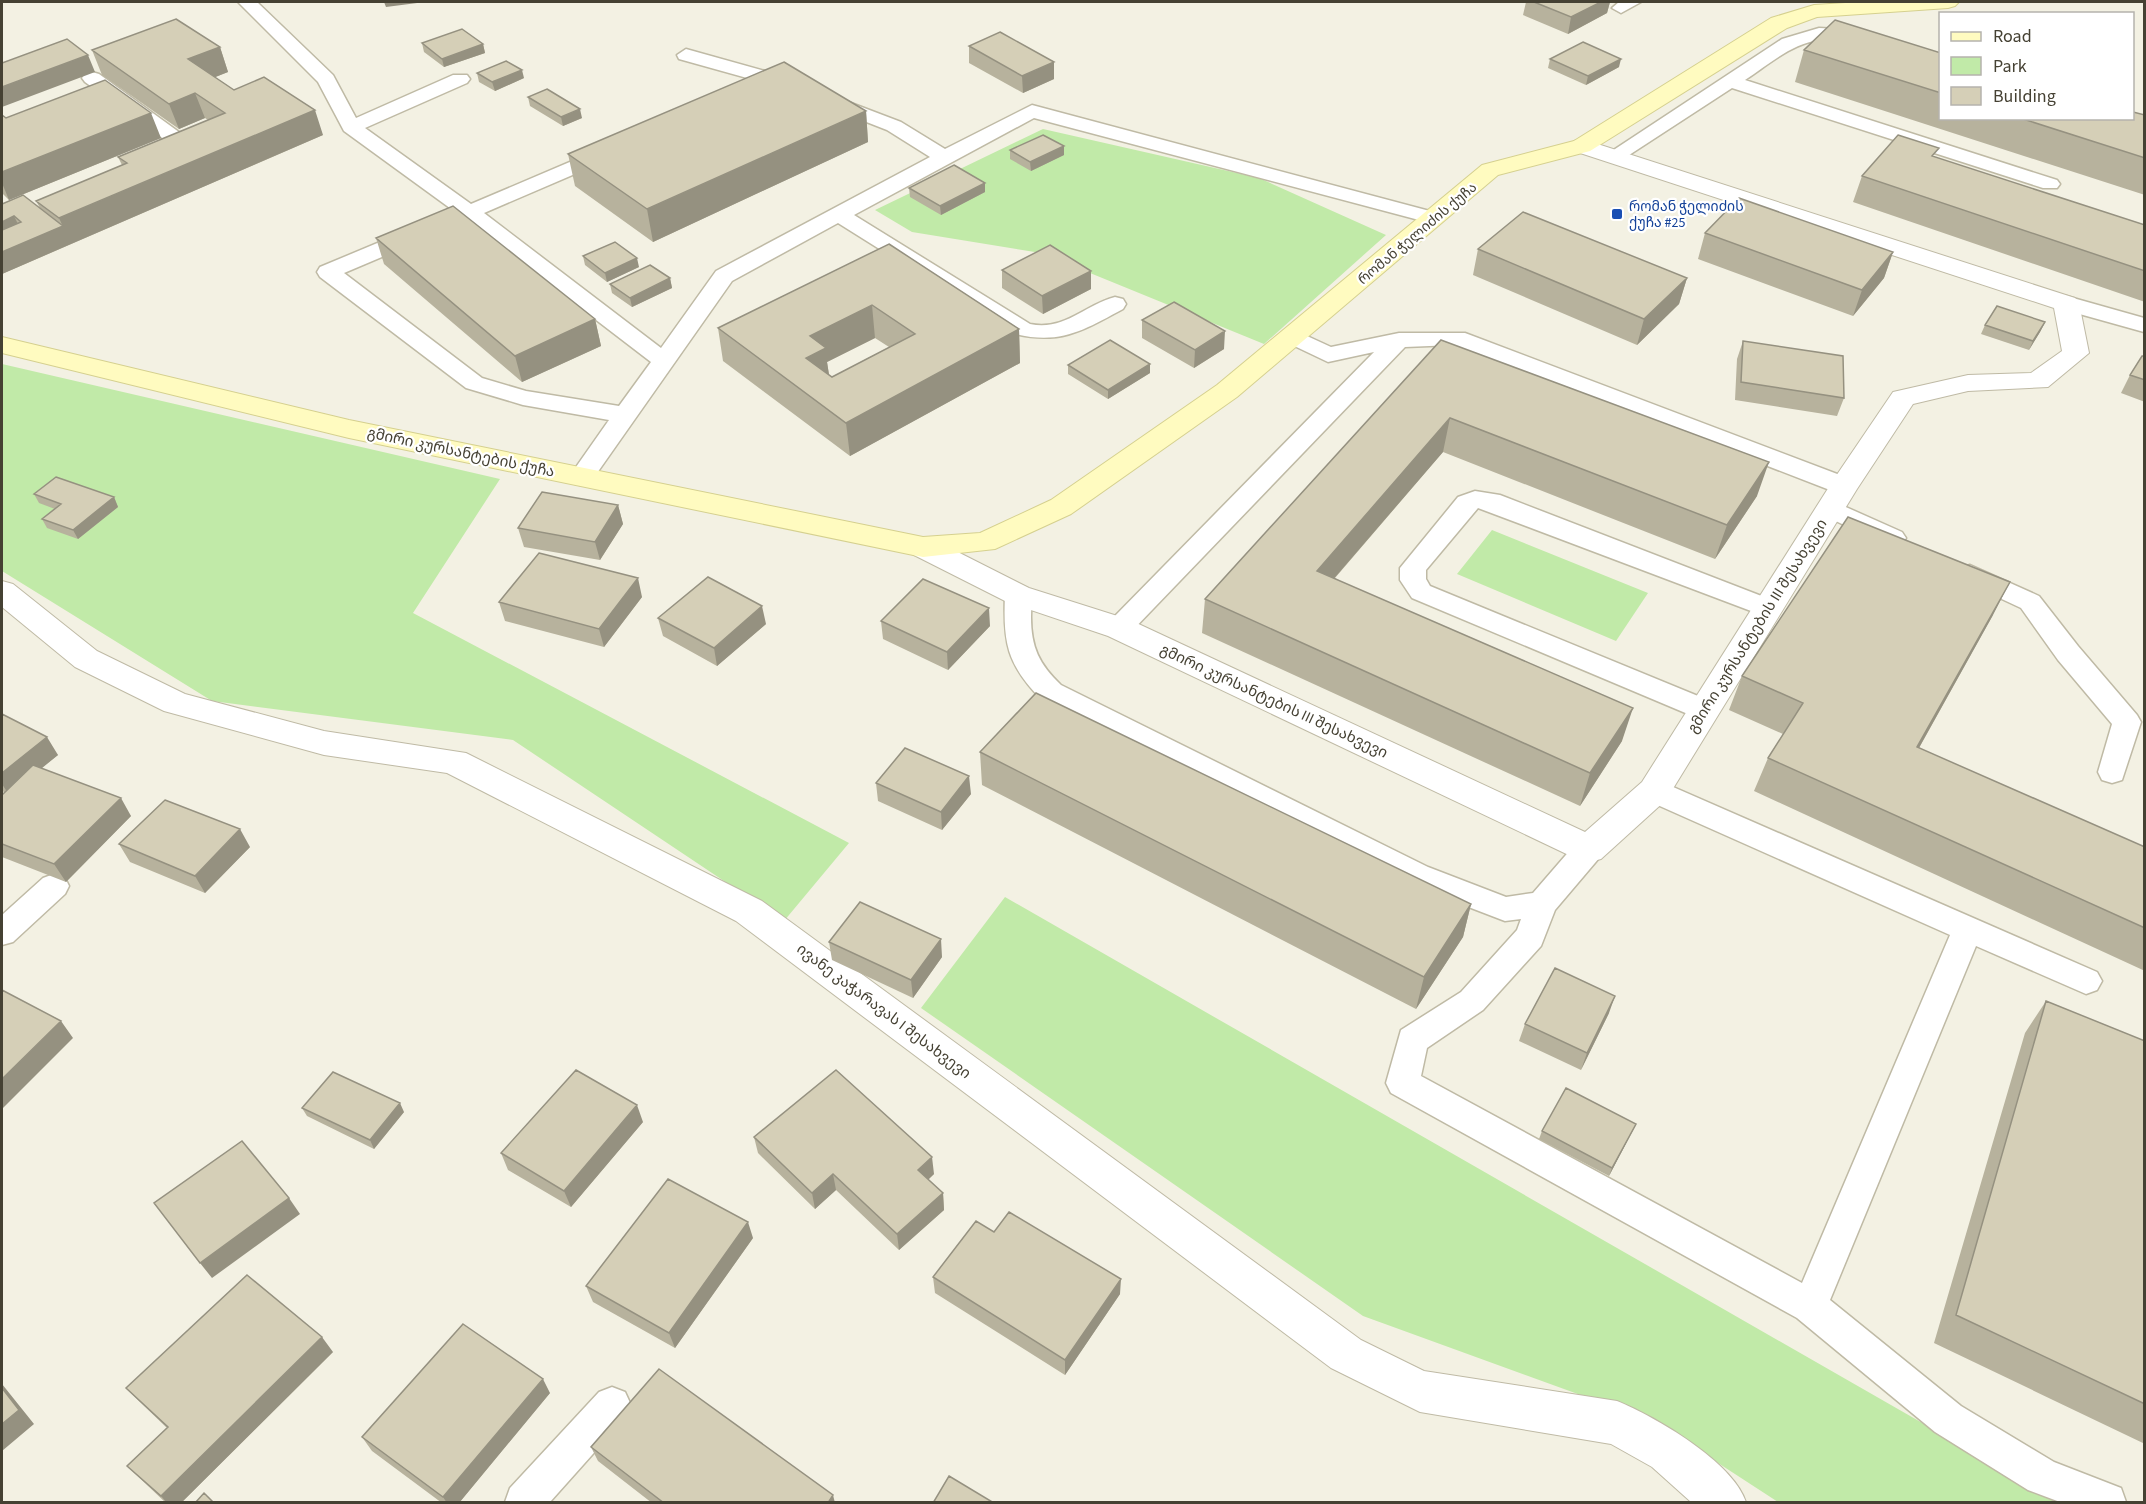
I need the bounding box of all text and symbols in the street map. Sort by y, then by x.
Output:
legend [1939,12,2134,120]
text: Road [1993,24,2032,49]
text: Park [1993,54,2027,79]
text: Building [1993,84,2056,109]
street label: რომან ჭელიძის ქუჩა [1354,178,1482,290]
place label: რომან ჭელიძის ქუჩა #25 [1629,197,1744,233]
marker: რომან ჭელიძის ქუჩა #25 [1610,207,1624,221]
street label: გმირი კურსანტების ქუჩა [365,422,557,483]
street label: გმირი კურსანტების III შესახვევი [1682,515,1832,738]
street label: გმირი კურსანტების III შესახვევი [1156,639,1391,764]
street label: ივანე კაჭარავას I შესახვევი [792,939,975,1084]

